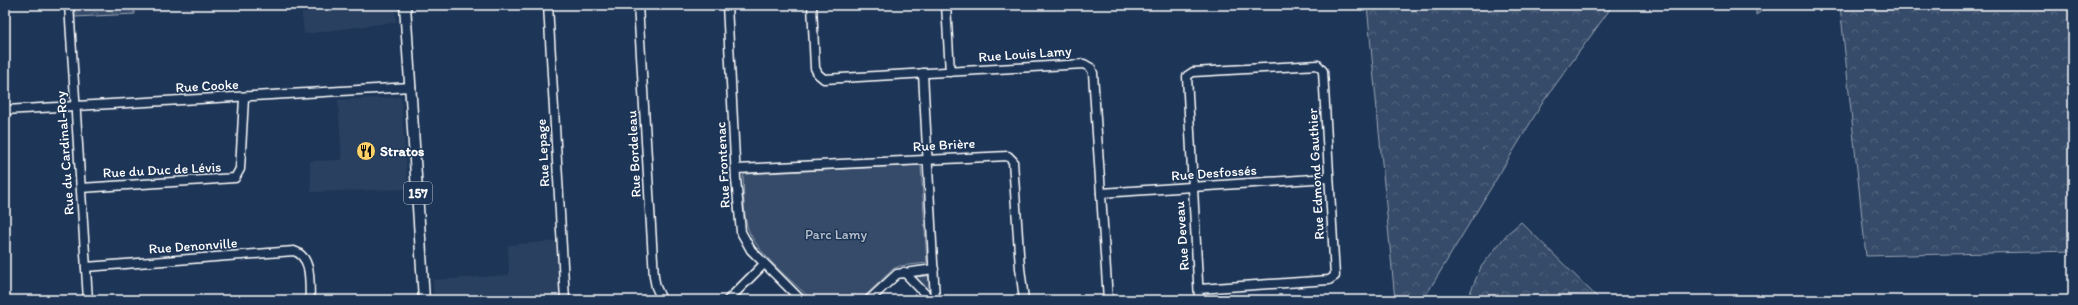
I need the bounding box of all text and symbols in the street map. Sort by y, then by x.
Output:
street label: Rue Louis Lamy [978,42,1072,66]
street label: Rue Cooke [175,76,239,96]
street label: Rue du Cardinal-Roy [52,90,78,216]
street label: Rue Edmond Gauthier [1304,107,1328,240]
street label: Rue Bordeleau [623,110,645,198]
street label: Rue Lepage [533,118,553,188]
street label: Rue Frontenac [712,121,734,209]
street label: Rue Brière [912,135,976,155]
restaurant icon: Stratos [355,140,377,162]
place label: Stratos [380,143,424,160]
street label: Rue du Duc de Lévis [102,158,222,182]
street label: Rue Desfossés [1171,162,1257,184]
road number: 157 [404,182,432,204]
street label: Rue Deveau [1171,201,1193,271]
park label: Parc Lamy [805,226,868,243]
street label: Rue Denonville [148,234,238,258]

